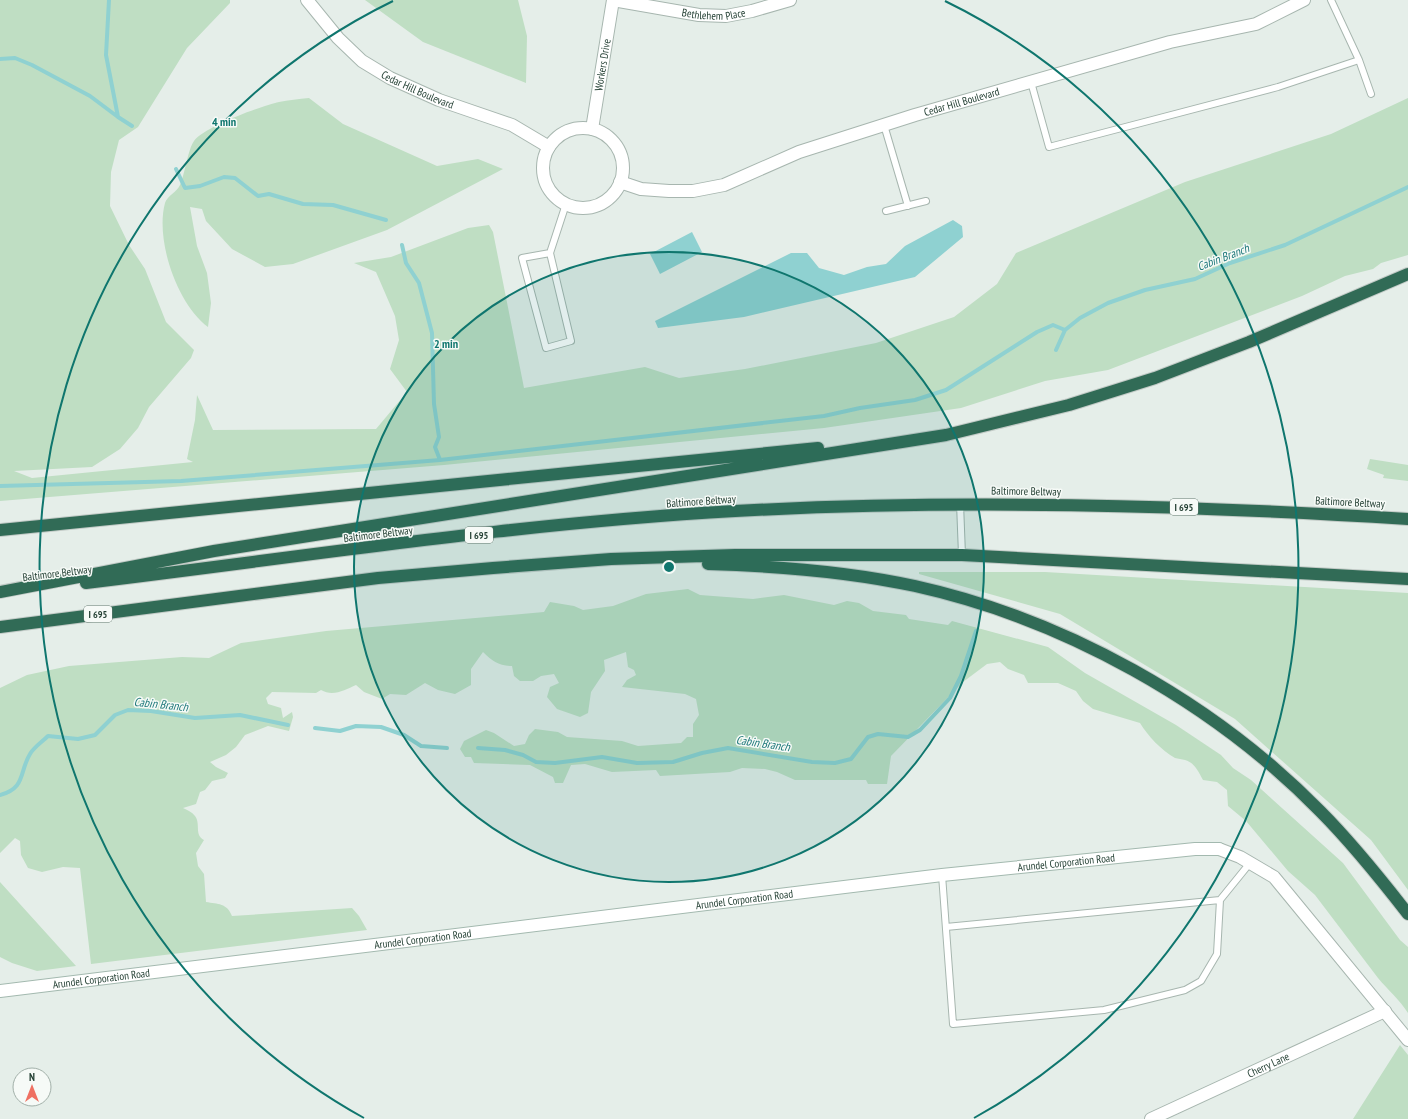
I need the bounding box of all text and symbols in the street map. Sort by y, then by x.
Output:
street label: Bethlehem Place [681,5,747,23]
street label: Workers Drive [591,37,614,92]
street label: Cedar Hill Boulevard [379,67,456,112]
street label: Cedar Hill Boulevard [922,84,1001,119]
text: 4 min [212,114,236,129]
water label: Cabin Branch [1195,240,1252,274]
text: 2 min [434,336,458,351]
street label: Baltimore Beltway [991,483,1062,499]
street label: Baltimore Beltway [666,492,737,510]
street label: Baltimore Beltway [1315,493,1386,511]
road number: I 695 [1170,499,1198,515]
street label: Baltimore Beltway [343,523,414,545]
road number: I 695 [465,527,493,543]
centre of rings [662,560,676,574]
street label: Baltimore Beltway [22,562,93,584]
road number: I 695 [84,606,112,622]
water label: Cabin Branch [133,694,190,714]
water label: Cabin Branch [735,732,792,754]
street label: Arundel Corporation Road [1017,850,1116,874]
street label: Arundel Corporation Road [695,886,794,912]
street label: Arundel Corporation Road [373,926,472,952]
street label: Arundel Corporation Road [52,966,151,991]
street label: Cherry Lane [1245,1049,1292,1081]
north arrow [12,1067,52,1107]
text: N [29,1070,35,1084]

